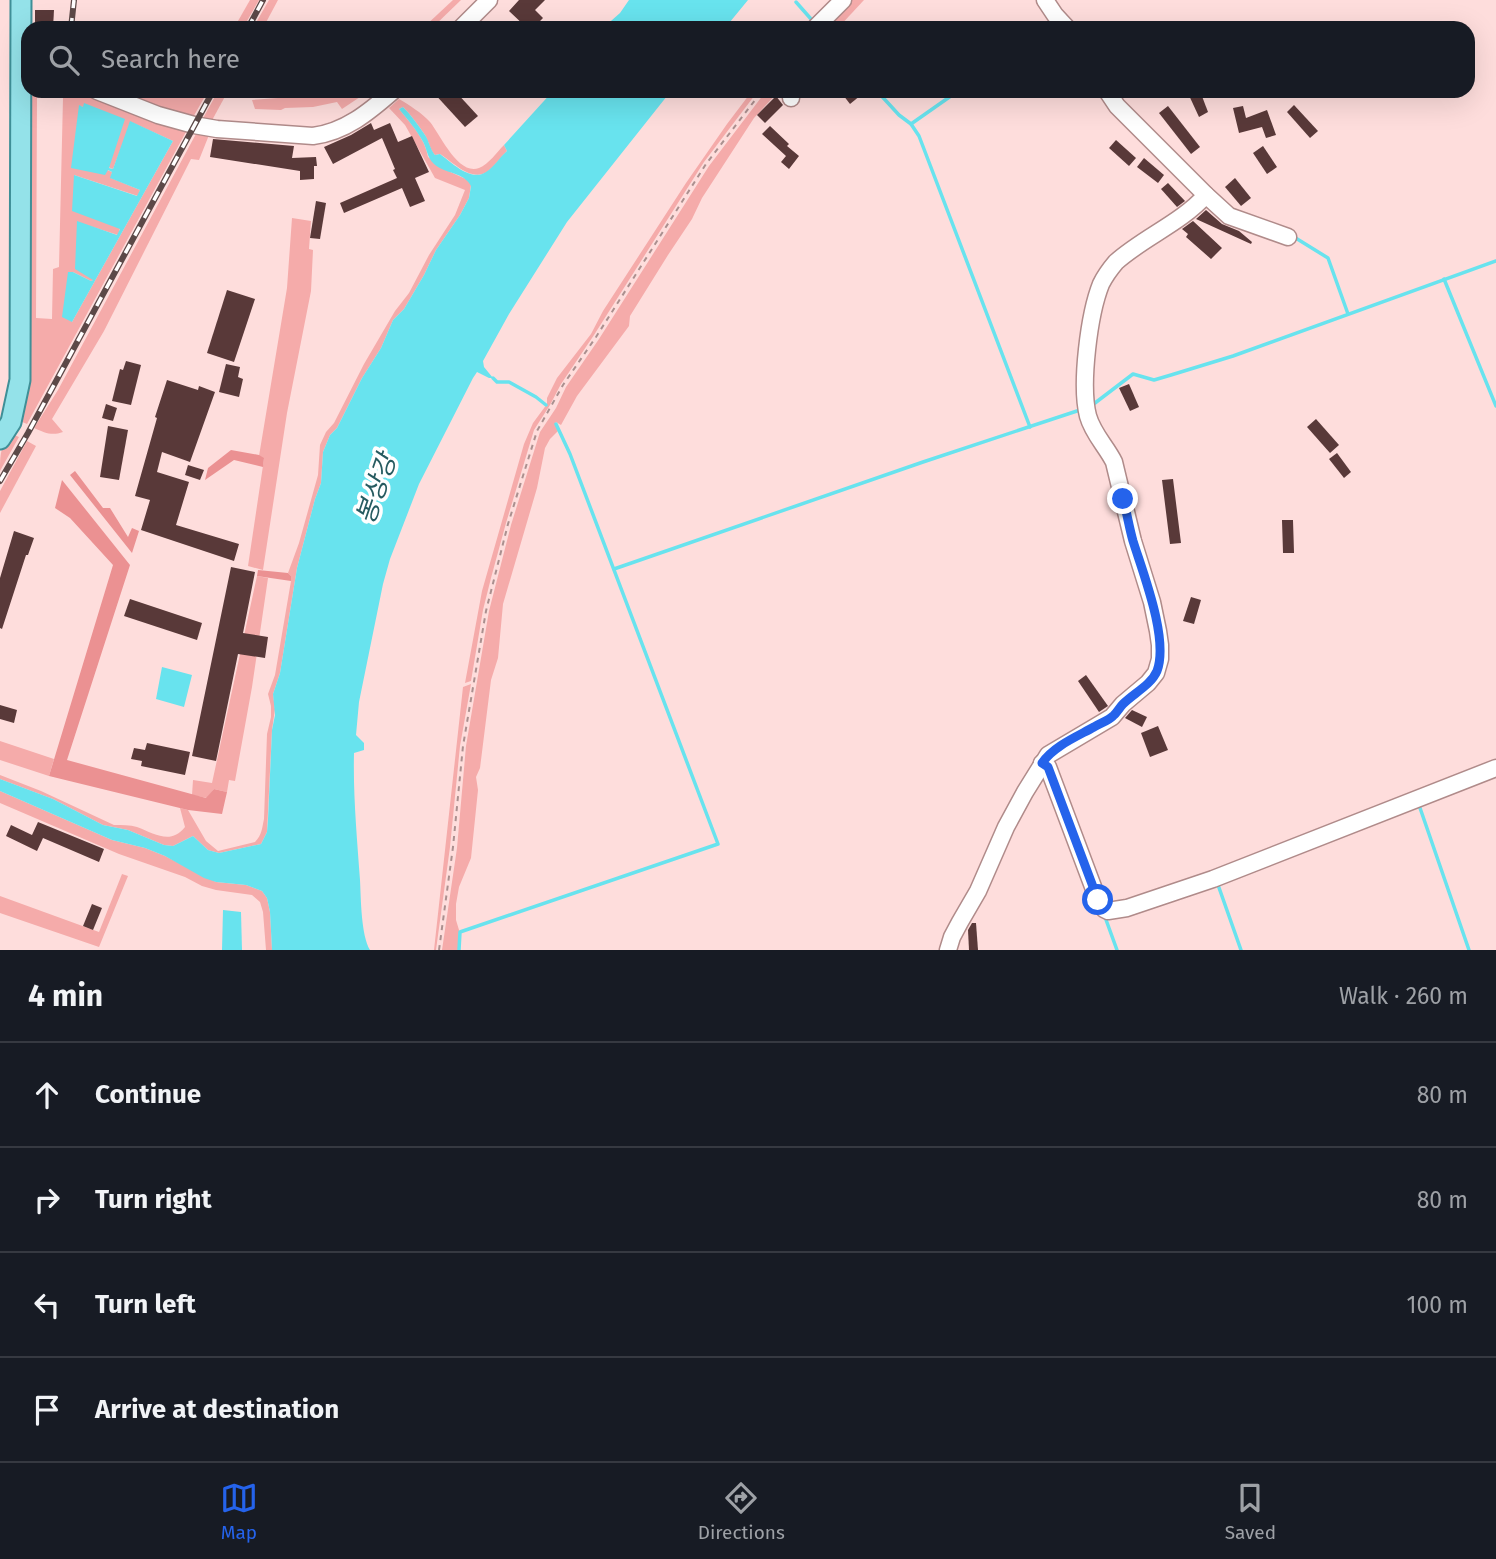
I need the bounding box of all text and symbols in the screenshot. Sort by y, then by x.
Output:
search box [21,21,1475,98]
icon: search [45,41,83,79]
text: Search here [101,44,240,75]
water label: 봉상강 [350,447,404,528]
route end [1107,483,1138,514]
route start [1082,884,1113,915]
text: 4 min [28,978,103,1014]
text: Walk · 260 m [1339,982,1468,1010]
icon: ahead [28,1076,66,1114]
text: Continue [95,1079,201,1110]
text: 80 m [1417,1081,1468,1109]
icon: right [28,1181,66,1219]
text: Turn right [95,1184,212,1215]
text: 80 m [1417,1186,1468,1214]
icon: left [28,1286,66,1324]
text: Turn left [95,1289,196,1320]
text: 100 m [1407,1291,1468,1319]
icon: arrive [28,1391,66,1429]
text: Arrive at destination [95,1394,339,1425]
tab: Map [220,1479,258,1544]
tab: Directions [698,1479,785,1544]
tab: Saved [1225,1479,1276,1544]

